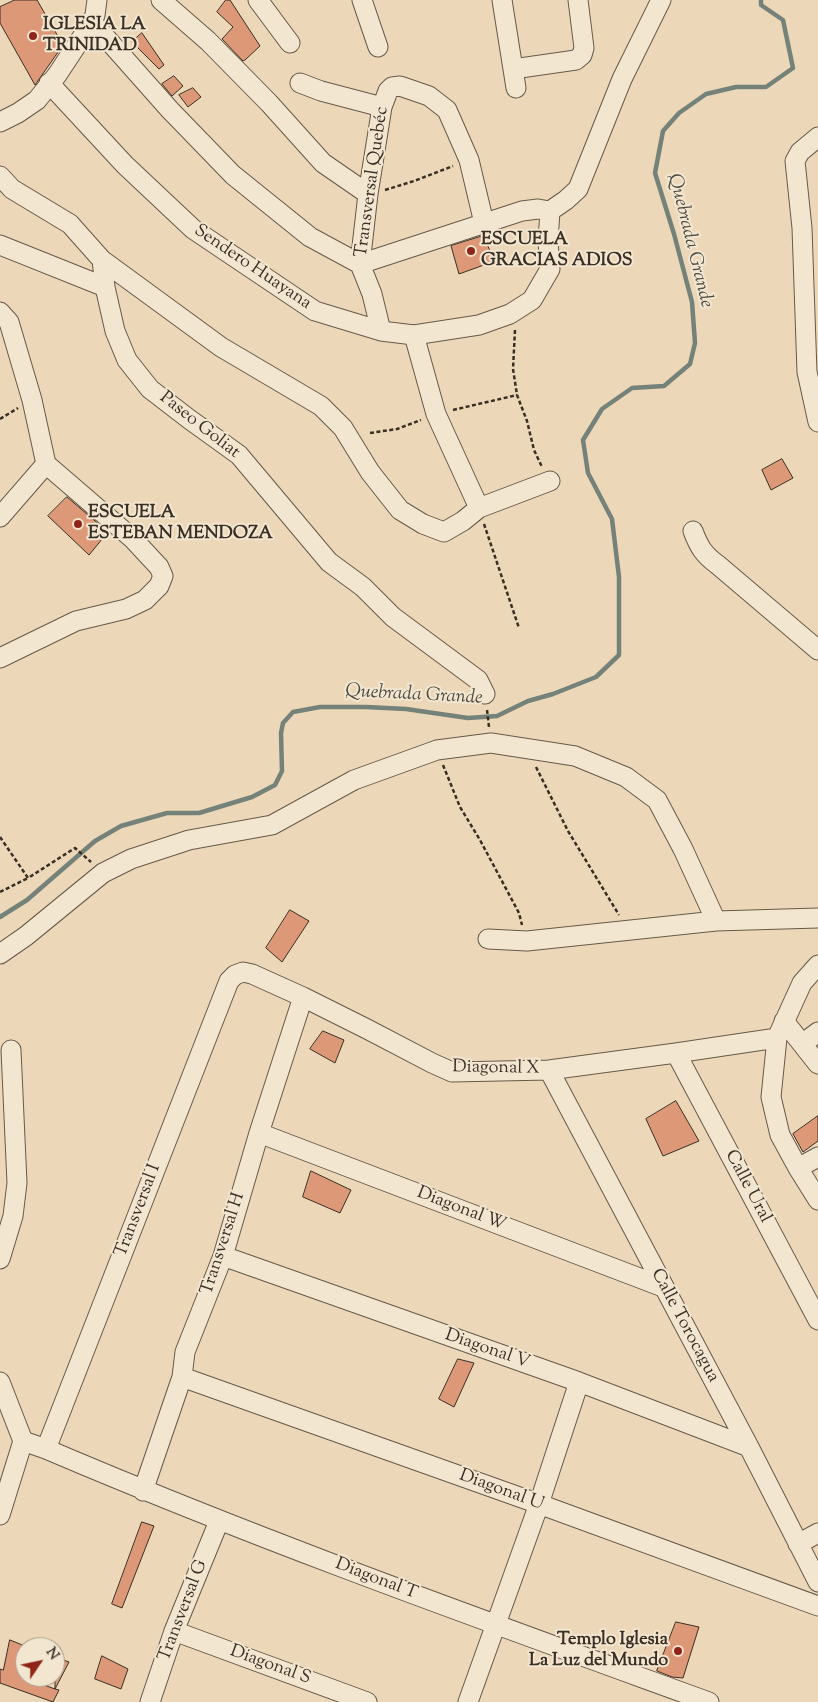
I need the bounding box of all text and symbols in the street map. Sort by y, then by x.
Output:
place label: IGLESIA LA TRINIDAD [43,15,146,58]
marker: IGLESIA LA TRINIDAD [27,30,39,42]
street label: Transversal Quebéc [352,105,394,259]
water label: Quebrada Grande [661,172,717,310]
street label: Sendero Huayana [189,221,315,315]
place label: ESCUELA GRACIAS ADIOS [481,230,633,272]
marker: ESCUELA GRACIAS ADIOS [465,245,477,257]
street label: Paseo Goliat [154,388,244,464]
place label: ESCUELA ESTEBAN MENDOZA [88,503,273,546]
marker: ESCUELA ESTEBAN MENDOZA [72,518,84,530]
water label: Quebrada Grande [345,681,483,711]
street label: Diagonal X [452,1057,540,1081]
street label: Calle Ural [719,1147,775,1227]
street label: Transversal I [111,1161,167,1261]
street label: Diagonal W [413,1183,509,1237]
street label: Transversal H [197,1190,251,1298]
street label: Calle Torocagua [645,1265,723,1387]
street label: Diagonal V [442,1325,532,1375]
street label: Diagonal U [456,1466,546,1516]
street label: Diagonal T [332,1554,420,1606]
street label: Transversal G [155,1557,213,1665]
place label: Templo Iglesia La Luz del Mundo [529,1630,668,1672]
north arrow [15,1637,65,1687]
street label: Diagonal S [227,1641,313,1691]
text: N [40,1644,63,1664]
marker: Templo Iglesia La Luz del Mundo [672,1645,684,1657]

